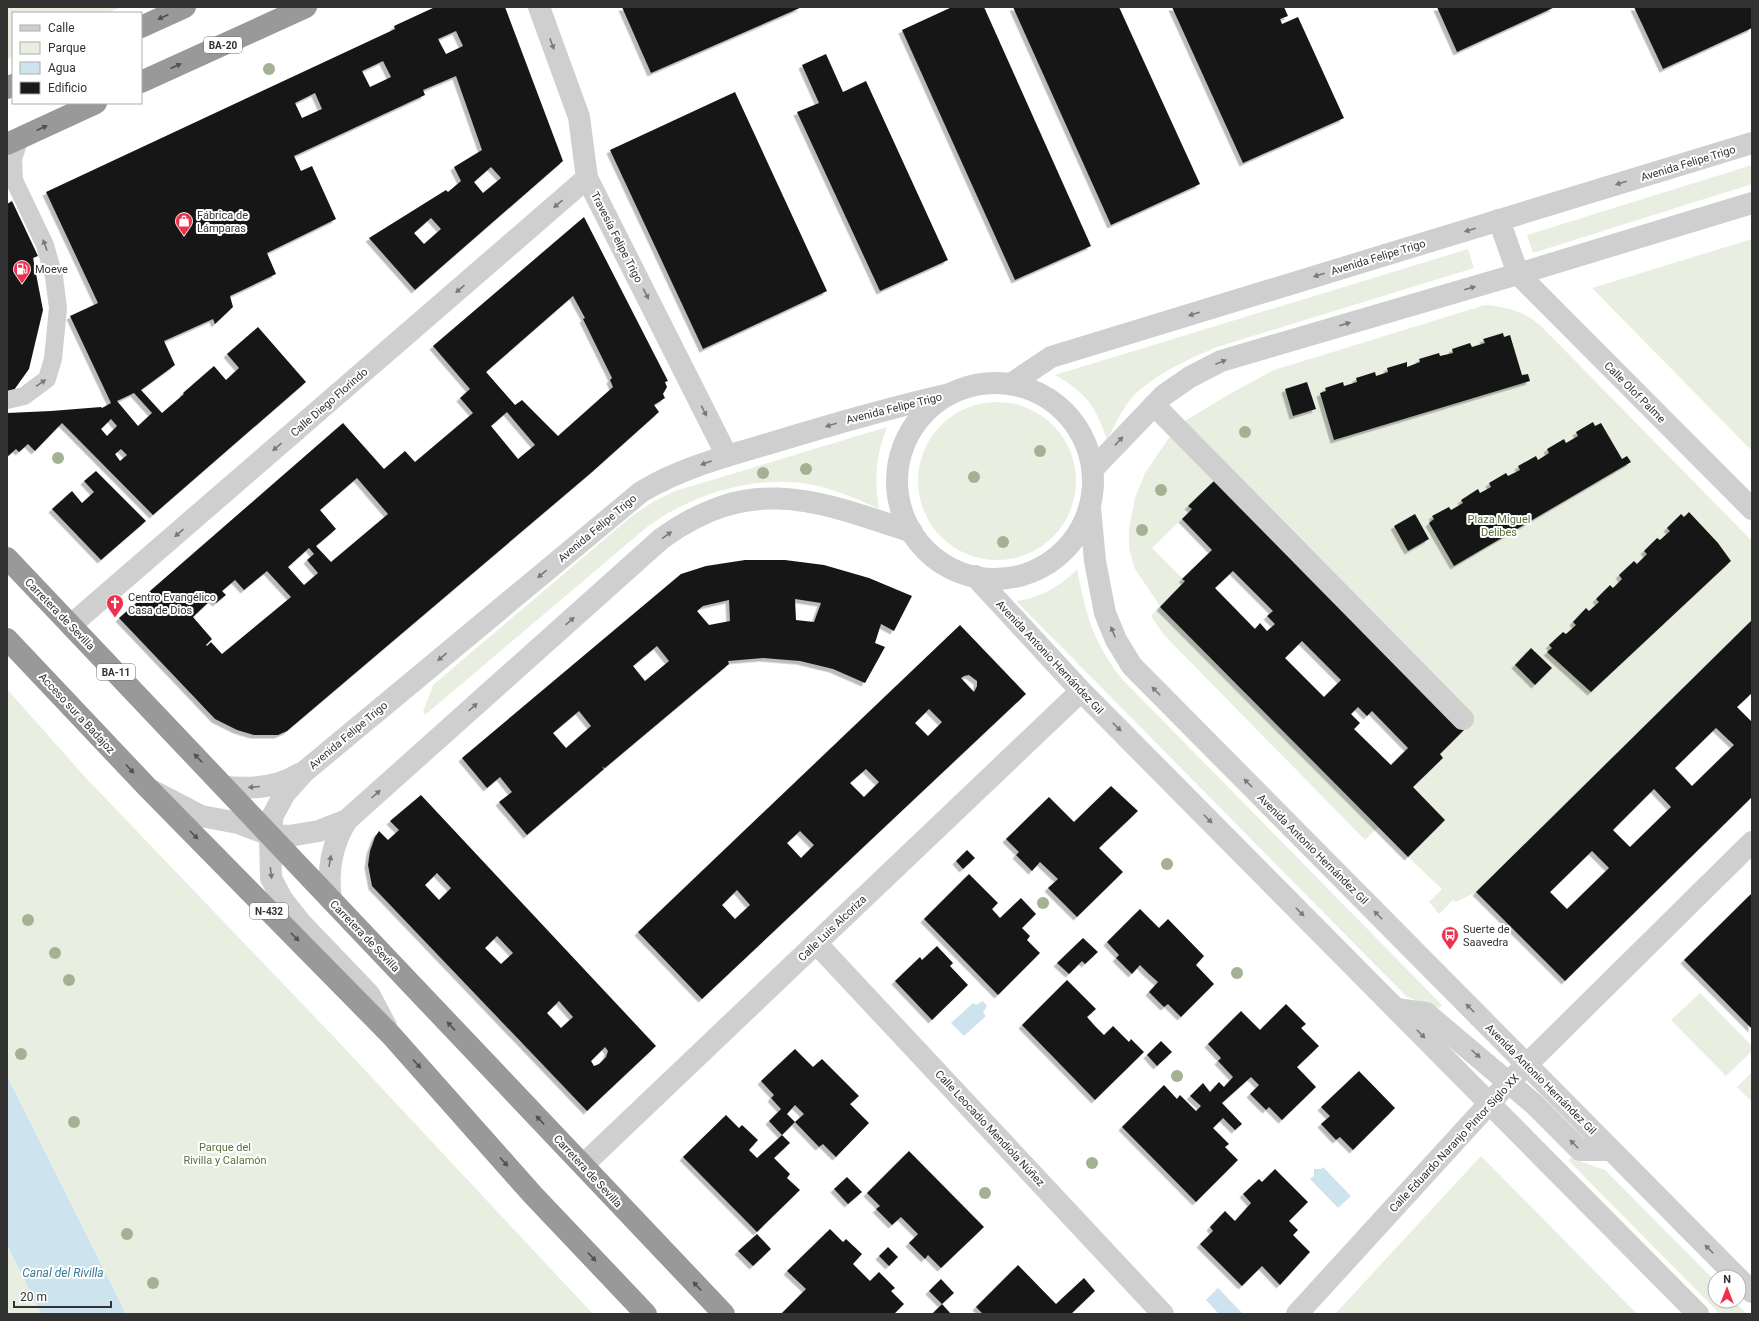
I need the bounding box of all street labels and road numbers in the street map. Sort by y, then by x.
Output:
road number: BA-20 [204,37,242,53]
street label: Avenida Felipe Trigo [1639,143,1737,184]
street label: Travesía Felipe Trigo [588,190,645,285]
street label: Avenida Felipe Trigo [1329,237,1427,278]
street label: Calle Olof Palme [1601,359,1668,426]
street label: Calle Diego Florindo [288,365,371,439]
street label: Avenida Felipe Trigo [845,390,943,427]
street label: Avenida Felipe Trigo [555,492,639,565]
street label: Carretera de Sevilla [22,576,97,653]
street label: Avenida Antonio Hernández Gil [993,598,1106,717]
road number: BA-11 [97,664,135,680]
street label: Acceso sur a Badajoz [36,670,118,757]
street label: Avenida Felipe Trigo [306,699,390,772]
street label: Avenida Antonio Hernández Gil [1255,791,1371,907]
street label: Calle Luis Alcoriza [796,893,869,964]
street label: Carretera de Sevilla [327,898,402,975]
road number: N-432 [250,903,288,919]
street label: Avenida Antonio Hernández Gil [1483,1021,1599,1137]
street label: Calle Leocadio Mendiola Núñez [932,1068,1047,1189]
street label: Calle Eduardo Naranjo Pintor Siglo XX [1387,1072,1522,1215]
street label: Carretera de Sevilla [551,1132,625,1210]

